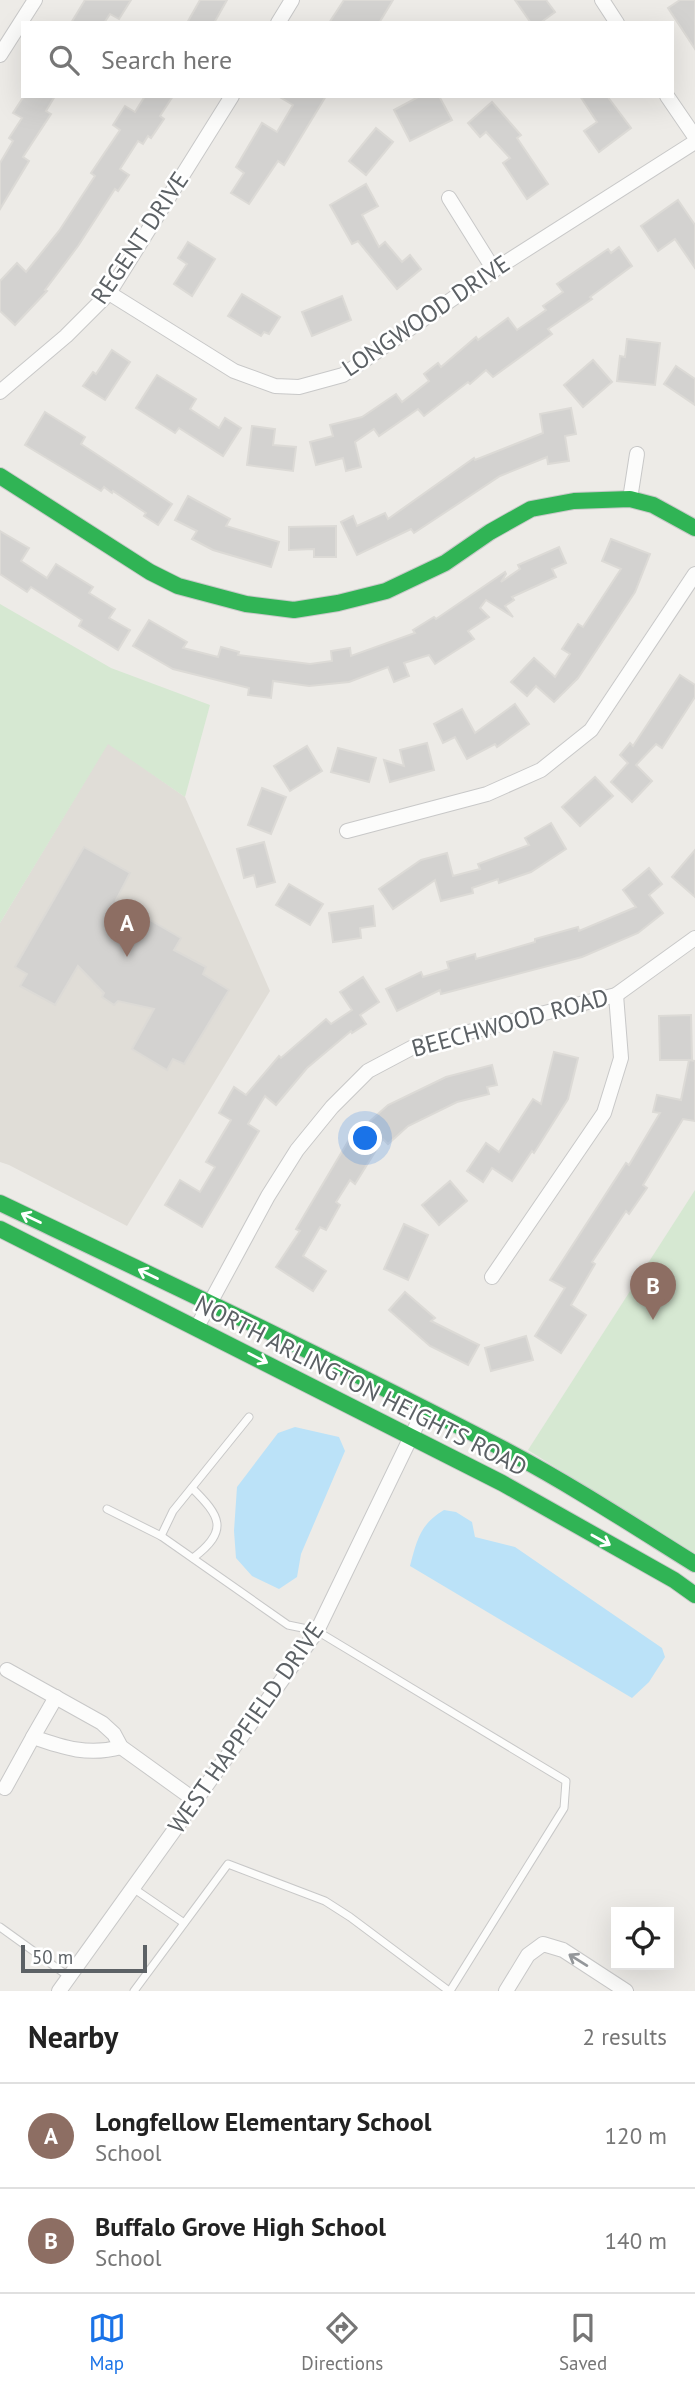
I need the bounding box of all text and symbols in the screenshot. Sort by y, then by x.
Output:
search box [21,21,674,98]
icon: search [45,41,83,79]
text: Search here [101,43,232,76]
street label: REGENT DRIVE [84,166,195,310]
street label: LONGWOOD DRIVE [336,248,516,383]
pin: A [104,899,150,957]
street label: BEECHWOOD ROAD [408,981,612,1064]
your location [348,1121,382,1155]
one-way arrow [21,1211,42,1225]
pin: B [630,1262,676,1320]
one-way arrow [138,1267,159,1280]
street label: NORTH ARLINGTON HEIGHTS ROAD [190,1288,532,1483]
one-way arrow [247,1352,267,1366]
one-way arrow [591,1533,611,1547]
street label: WEST HAPPFIELD DRIVE [161,1616,330,1840]
map controls [611,1907,674,1970]
button: locate [611,1907,674,1970]
scale bar [21,1942,147,1974]
text: 50 m [32,1945,73,1969]
one-way arrow [569,1953,588,1968]
text: Nearby [28,2017,118,2056]
text: 2 results [583,2022,667,2051]
text: Longfellow Elementary School [95,2105,431,2138]
text: A [44,2121,58,2150]
text: 120 m [605,2121,667,2150]
text: School [95,2138,162,2167]
text: Buffalo Grove High School [95,2210,386,2243]
text: B [44,2226,58,2255]
text: 140 m [605,2226,667,2255]
text: School [95,2243,162,2272]
tab: Map [88,2309,126,2375]
tab: Directions [301,2309,383,2375]
tab: Saved [559,2309,607,2375]

